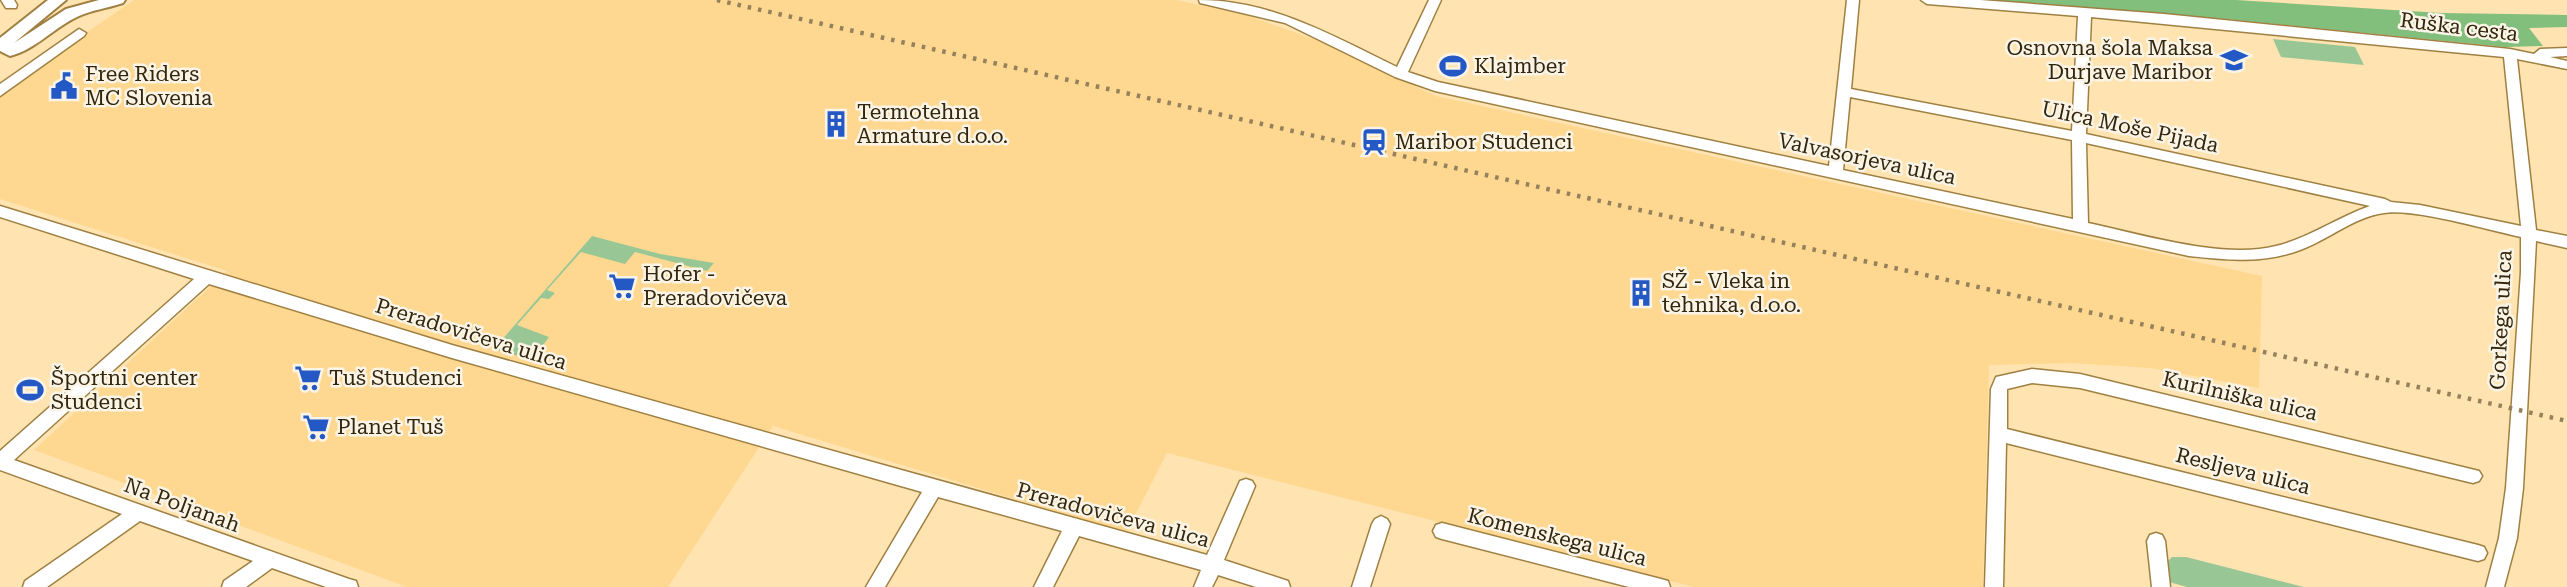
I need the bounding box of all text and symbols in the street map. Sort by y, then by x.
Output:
street label: Ruška cesta [2399,8,2520,46]
place label: Osnovna šola Maksa Durjave Maribor [2006,36,2214,84]
school or university icon: Osnovna šola Maksa Durjave Maribor [2219,45,2249,75]
sports icon: Klajmber [1438,51,1468,81]
place label: Klajmber [1474,54,1566,78]
place label: Free Riders MC Slovenia [85,62,213,110]
public building icon: Free Riders MC Slovenia [49,71,79,101]
street label: Ulica Moše Pijada [2039,97,2221,158]
place label: Termotehna Armature d.o.o. [857,100,1008,148]
building icon: Termotehna Armature d.o.o. [821,109,851,139]
station icon: Maribor Studenci [1359,127,1389,157]
street label: Valvasorjeva ulica [1776,128,1959,190]
place label: Maribor Studenci [1395,130,1573,154]
street label: Gorkega ulica [2485,249,2517,391]
place label: Hofer - Preradovičeva [643,262,788,310]
place label: SŽ - Vleka in tehnika, d.o.o. [1662,269,1801,317]
supermarket icon: Hofer - Preradovičeva [607,271,637,301]
building icon: SŽ - Vleka in tehnika, d.o.o. [1626,278,1656,308]
street label: Preradovičeva ulica [372,293,570,375]
supermarket icon: Tuš Studenci [293,363,323,393]
place label: Športni center Studenci [51,365,198,414]
place label: Tuš Studenci [329,366,462,390]
street label: Kurilniška ulica [2160,366,2321,426]
sports icon: Športni center Studenci [15,375,45,405]
supermarket icon: Planet Tuš [301,412,331,442]
place label: Planet Tuš [337,415,443,439]
street label: Resljeva ulica [2173,443,2313,499]
street label: Na Poljanah [121,473,244,537]
street label: Preradovičeva ulica [1014,478,1213,552]
street label: Komenskega ulica [1465,503,1650,571]

